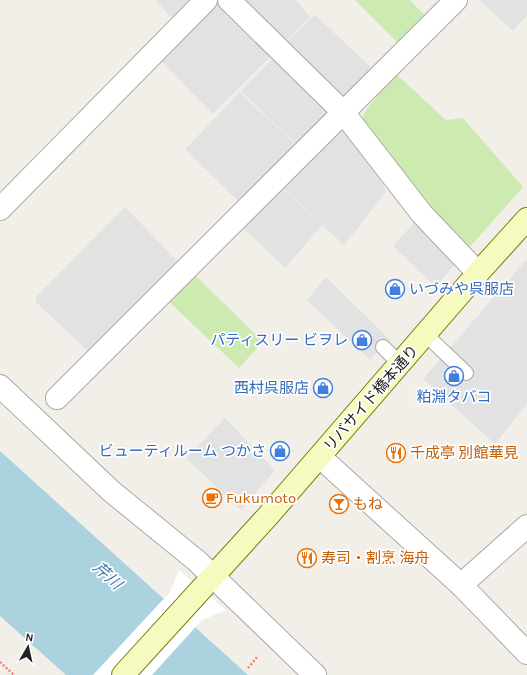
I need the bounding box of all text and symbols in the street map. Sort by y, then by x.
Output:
shop icon: いづみや呉服店 [384,278,406,300]
place label: いづみや呉服店 [409,280,514,298]
shop icon: パティスリー ビヲレ [351,329,373,351]
place label: パティスリー ビヲレ [210,331,348,349]
street label: リバサイド橋本通り [320,341,422,455]
shop icon: 粕淵タバコ [443,365,465,387]
shop icon: 西村呉服店 [312,377,334,399]
place label: 西村呉服店 [234,379,309,397]
place label: 粕淵タバコ [416,388,492,406]
shop icon: ビューティルーム つかさ [269,440,291,462]
place label: ビューティルーム つかさ [99,442,266,460]
restaurant icon: 千成亭 別館華見 [385,442,407,464]
place label: 千成亭 別館華見 [410,444,519,462]
cafe icon: Fukumoto [201,487,223,509]
place label: Fukumoto [226,489,296,507]
bar icon: もね [328,493,350,515]
place label: もね [353,495,383,513]
restaurant icon: 寿司・割烹 海舟 [296,547,318,569]
place label: 寿司・割烹 海舟 [321,549,430,567]
water label: 芹川 [89,558,127,594]
north arrow [8,627,48,667]
text: N [25,631,34,645]

